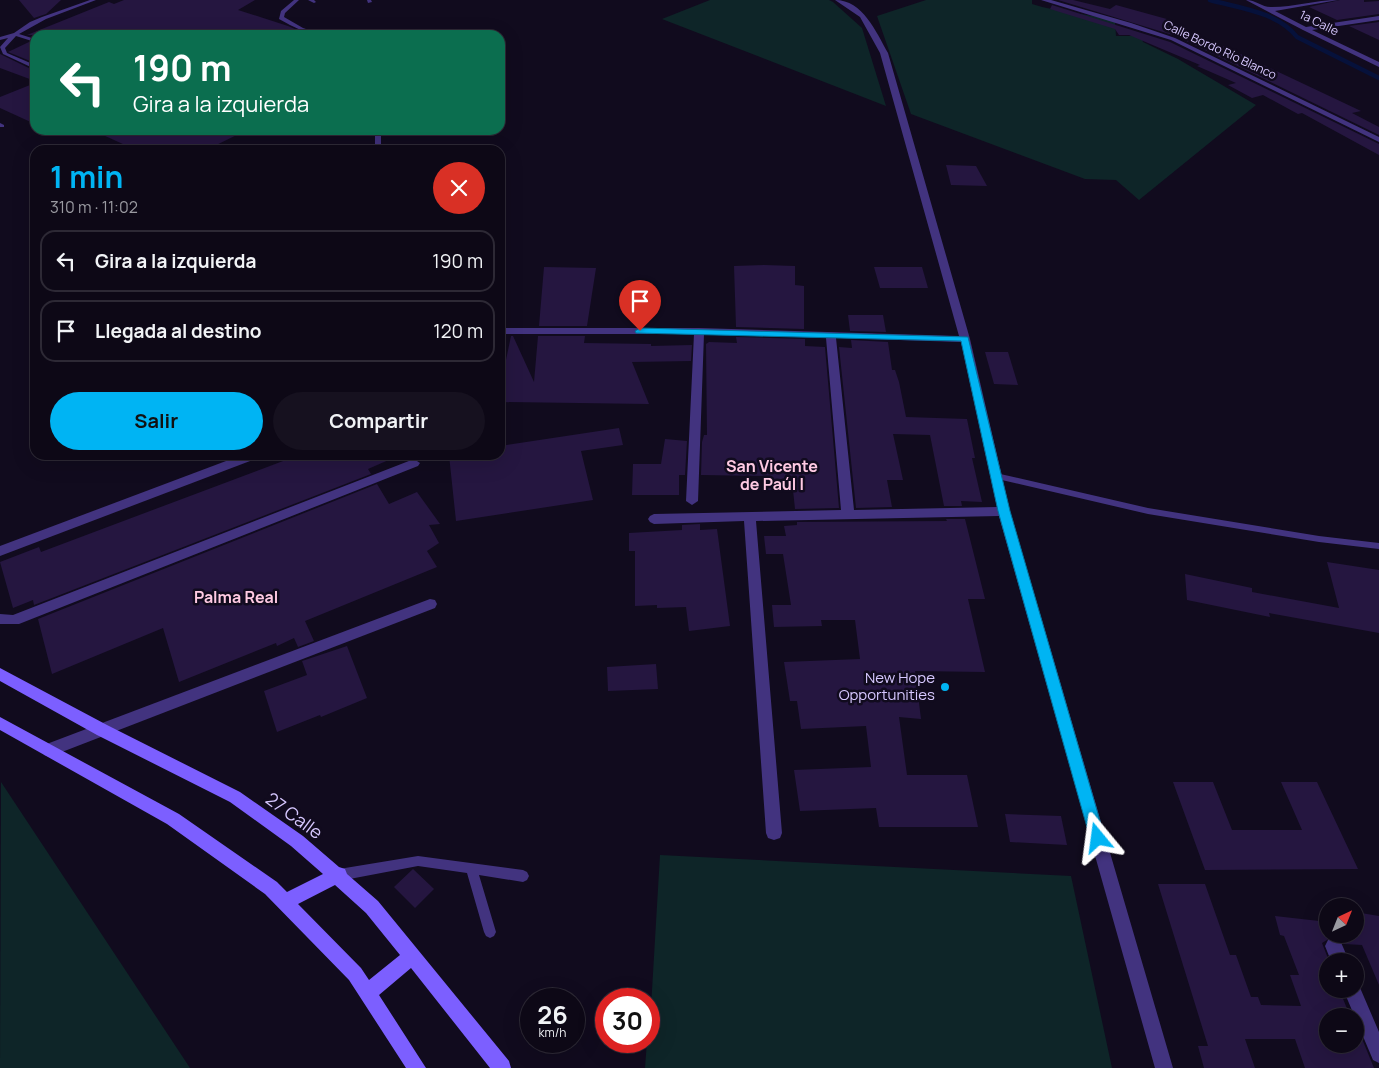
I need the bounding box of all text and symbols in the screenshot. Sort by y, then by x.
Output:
street label: 1a Calle [1297,6,1342,39]
street label: Calle Bordo Río Blanco [1161,16,1279,83]
text: 190 m [133,44,232,92]
icon: left [50,50,115,115]
text: Gira a la izquierda [133,89,309,119]
text: 1 min [50,156,123,197]
button: close [433,162,485,214]
text: 310 m · 11:02 [50,196,138,218]
icon: left [52,247,80,275]
text: Gira a la izquierda [95,248,256,274]
text: 190 m [432,248,483,274]
pin [619,280,661,331]
icon: arrive [626,287,654,315]
icon: arrive [52,317,80,345]
text: Llegada al destino [95,318,262,344]
text: 120 m [433,318,483,344]
button: Salir [50,392,263,450]
button: Compartir [273,392,485,450]
district label: San Vicente de Paúl I [726,455,818,495]
district label: Palma Real [194,586,278,608]
place label: New Hope Opportunities [839,667,935,705]
marker: New Hope Opportunities [939,681,951,693]
street label: 27 Calle [261,786,328,844]
position arrow [1071,811,1123,863]
north arrow [1319,898,1364,942]
map controls [1319,898,1364,1053]
button: + [1319,953,1364,998]
speed limit sign: 30 [595,988,660,1053]
text: 26 [537,997,568,1032]
button: − [1319,1008,1364,1053]
text: km/h [539,1024,566,1041]

